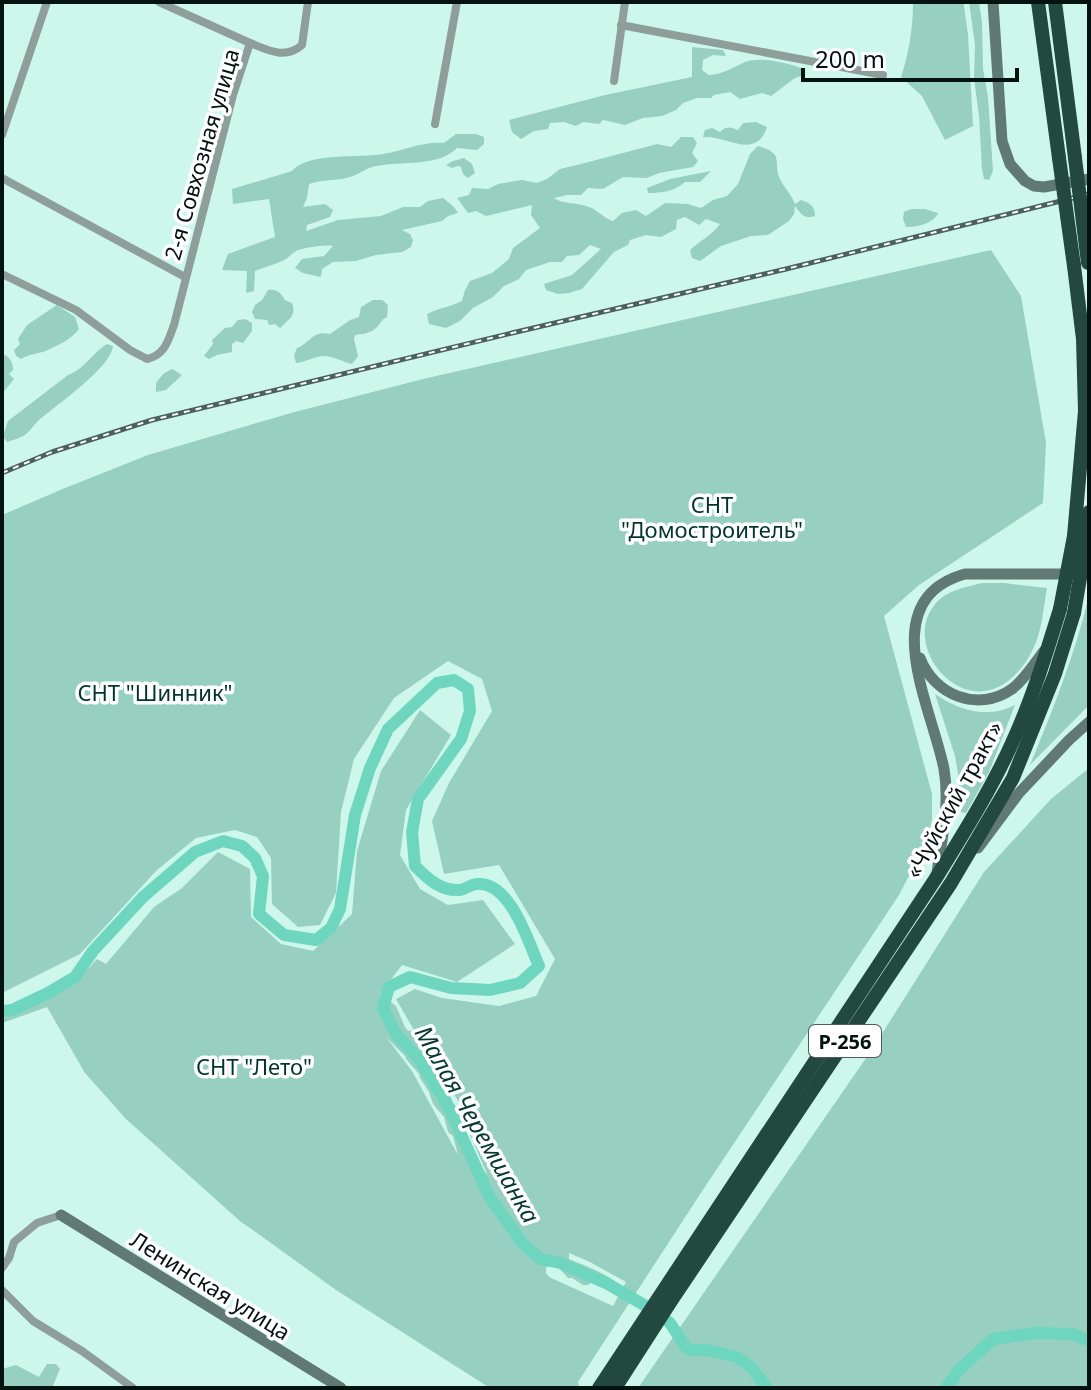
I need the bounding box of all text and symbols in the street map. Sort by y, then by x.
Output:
scale bar [803,32,1017,82]
text: 200 m [815,42,885,75]
street label: 2-я Совхозная улица [156,45,246,263]
park label: СНТ "Домостроитель" [621,489,803,544]
park label: СНТ "Шинник" [77,677,233,707]
street label: «Чуйский тракт» [897,715,1009,883]
water label: Малая Черемшанка [408,1019,548,1229]
road number: Р-256 [809,1025,881,1057]
park label: СНТ "Лето" [196,1051,312,1081]
street label: Ленинская улица [125,1224,297,1346]

